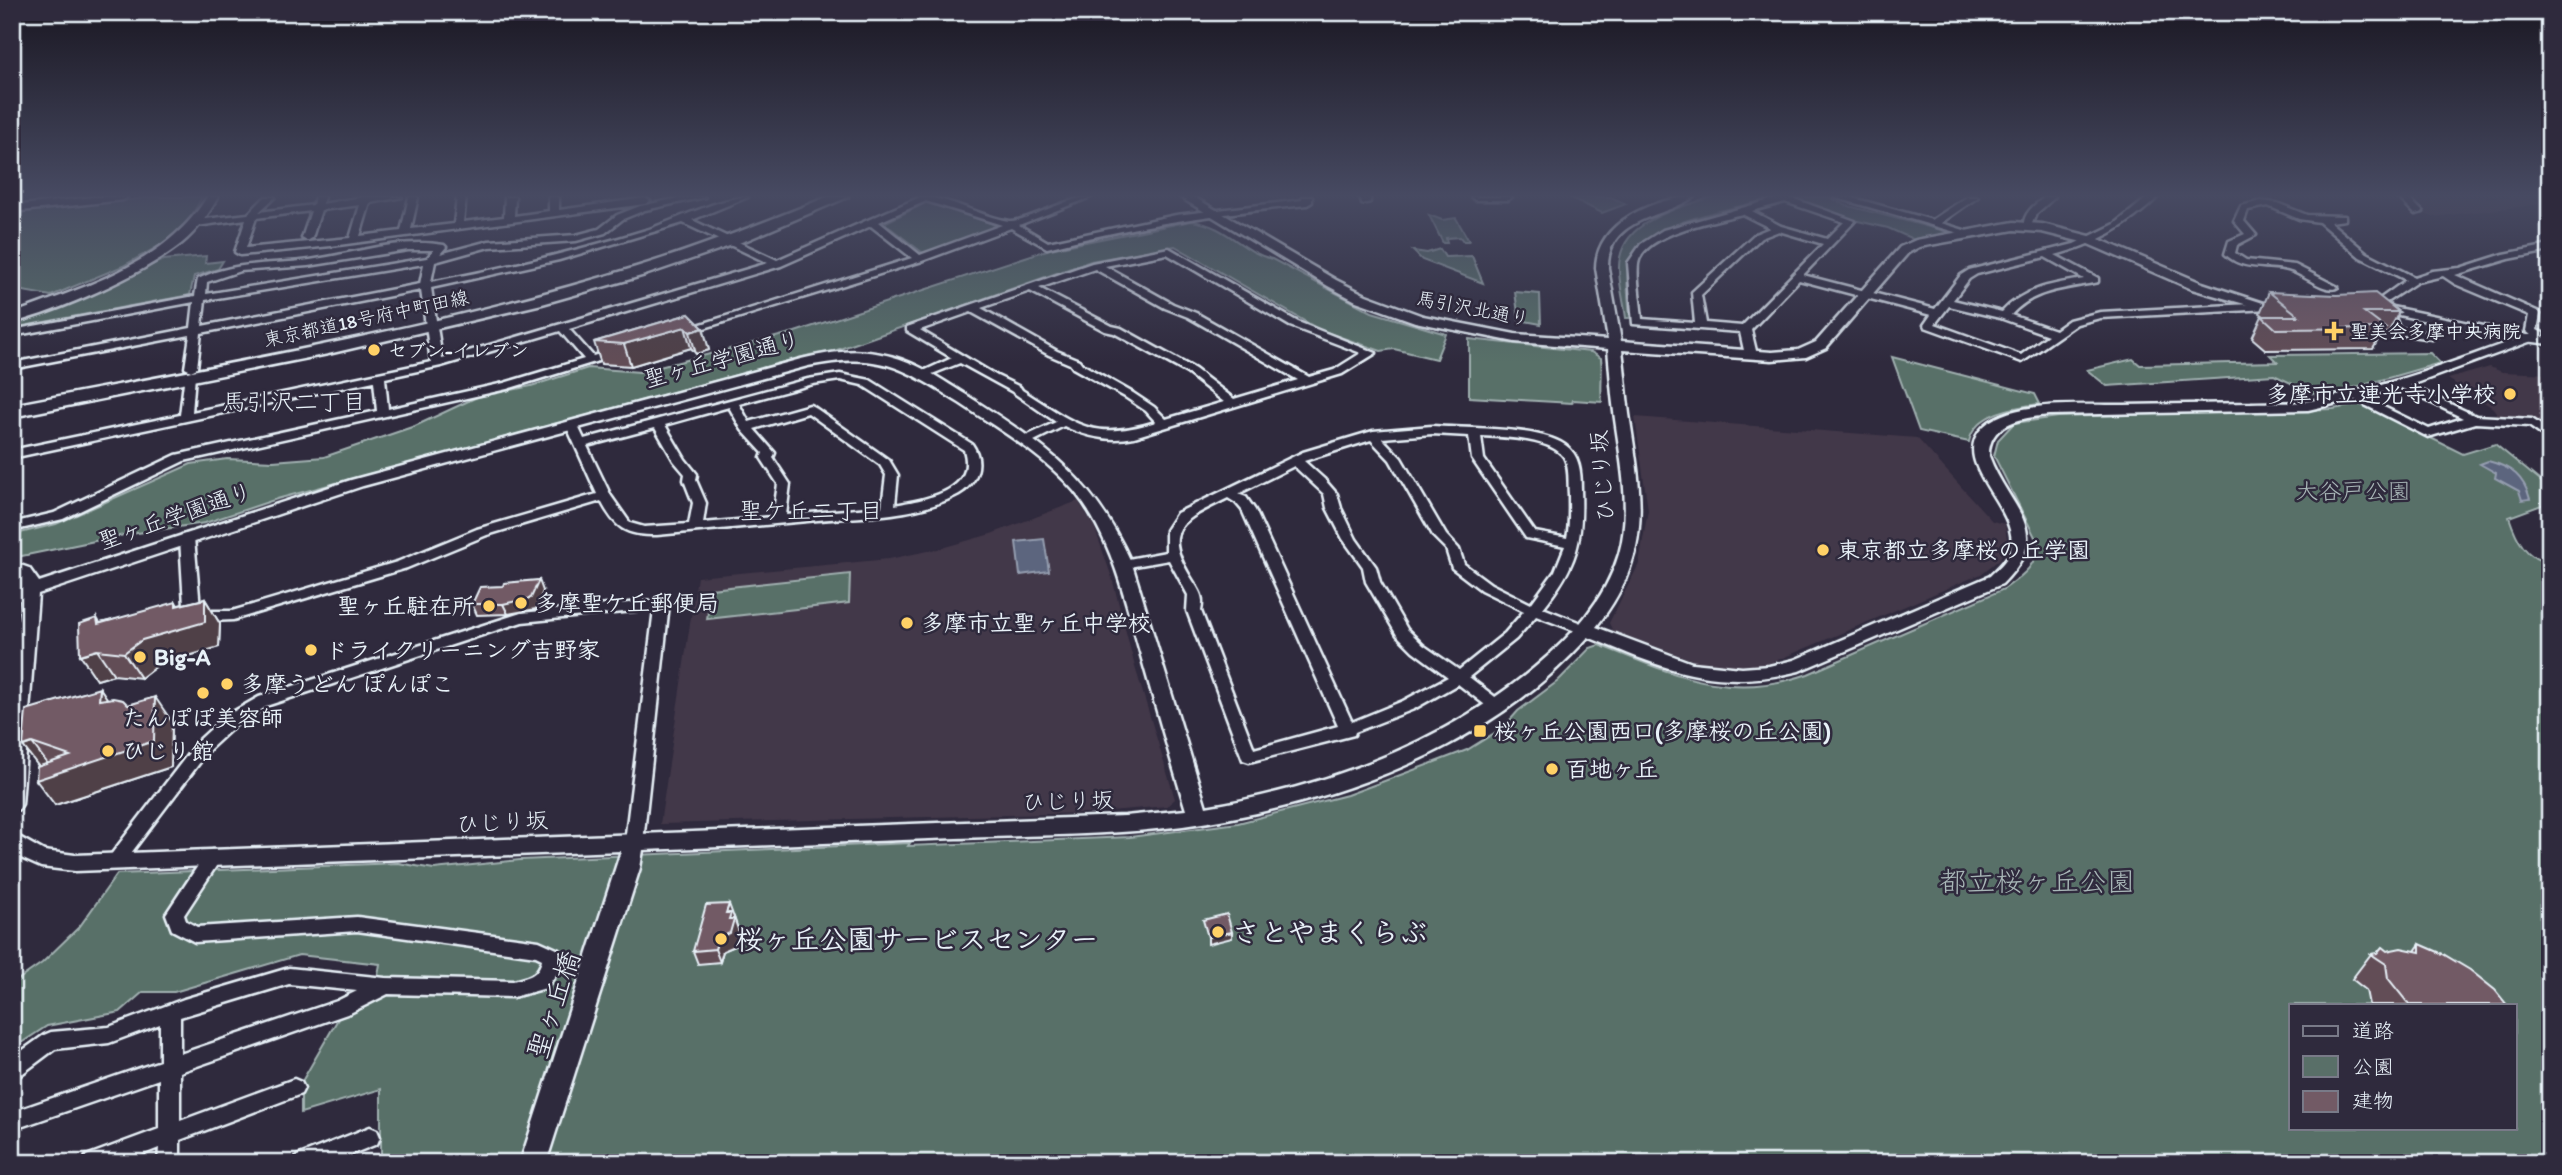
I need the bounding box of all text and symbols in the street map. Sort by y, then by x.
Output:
street label: 東京都道18号府中町田線 [261,285,471,351]
street label: 馬引沢北通り [1415,286,1531,331]
place label: 聖美会多摩中央病院 [2350,320,2521,343]
marker: 聖美会多摩中央病院 [2324,321,2344,341]
street label: 聖ヶ丘学園通り [641,325,803,393]
place label: セブン-イレブン [388,339,529,362]
marker: セブン-イレブン [366,342,382,358]
place label: 多摩市立連光寺小学校 [2266,380,2496,408]
marker: 多摩市立連光寺小学校 [2502,386,2518,402]
district label: 馬引沢二丁目 [222,387,366,416]
street label: ひじり坂 [1584,429,1620,523]
street label: 聖ヶ丘学園通り [94,477,256,555]
park label: 大谷戸公園 [2296,477,2411,505]
district label: 聖ケ丘二丁目 [739,496,883,525]
place label: 東京都立多摩桜の丘学園 [1837,536,2090,564]
marker: 東京都立多摩桜の丘学園 [1815,542,1831,558]
place label: 多摩聖ケ丘郵便局 [535,589,719,617]
place label: 聖ヶ丘駐在所 [337,592,475,620]
marker: 多摩聖ケ丘郵便局 [513,595,529,611]
marker: 聖ヶ丘駐在所 [481,598,497,614]
place label: 多摩市立聖ヶ丘中学校 [921,609,1151,637]
marker: 多摩市立聖ヶ丘中学校 [899,615,915,631]
place label: ドライクリーニング吉野家 [325,636,600,664]
marker: ドライクリーニング吉野家 [303,642,319,658]
place label: Big-A [154,643,211,671]
marker: Big-A [132,649,148,665]
place label: 多摩うどん ぽんぽこ [241,670,454,698]
marker: 多摩うどん ぽんぽこ [219,676,235,692]
marker: たんぽぽ美容師 [195,685,211,701]
place label: たんぽぽ美容師 [123,704,284,732]
place label: 桜ヶ丘公園西口(多摩桜の丘公園) [1494,717,1831,745]
marker: 桜ヶ丘公園西口(多摩桜の丘公園) [1472,723,1488,739]
place label: ひじり館 [122,737,214,765]
marker: ひじり館 [100,743,116,759]
place label: 百地ヶ丘 [1566,755,1658,783]
marker: 百地ヶ丘 [1544,761,1560,777]
street label: ひじり坂 [1022,785,1114,817]
street label: ひじり坂 [455,806,549,838]
park label: 都立桜ヶ丘公園 [1939,864,2135,898]
place label: さとやまくらぶ [1232,915,1427,949]
place label: 桜ヶ丘公園サービスセンター [735,922,1098,956]
marker: さとやまくらぶ [1210,924,1226,940]
marker: 桜ヶ丘公園サービスセンター [713,931,729,947]
street label: 聖ヶ丘橋 [520,946,586,1064]
legend [2289,1004,2516,1130]
text: 道路 [2352,1018,2394,1043]
text: 公園 [2352,1054,2394,1079]
text: 建物 [2352,1088,2394,1113]

